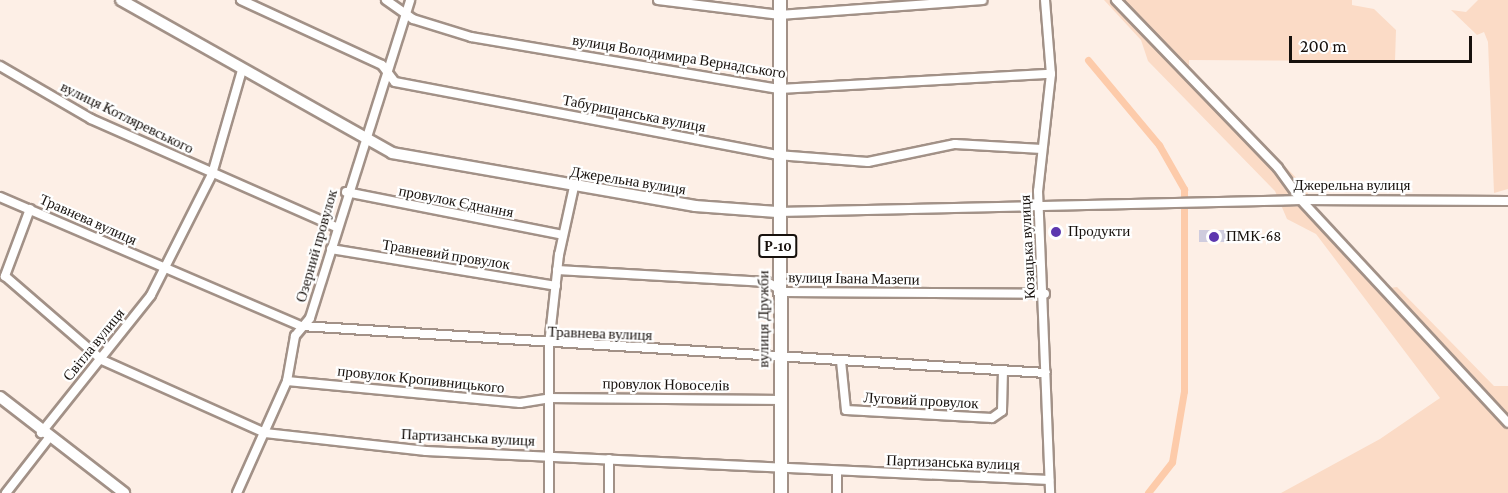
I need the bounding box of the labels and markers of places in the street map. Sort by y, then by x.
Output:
place label: Продукти [1068,223,1130,241]
marker: Продукти [1049,225,1063,239]
place label: ПМК-68 [1226,228,1281,246]
marker: ПМК-68 [1207,230,1221,244]

